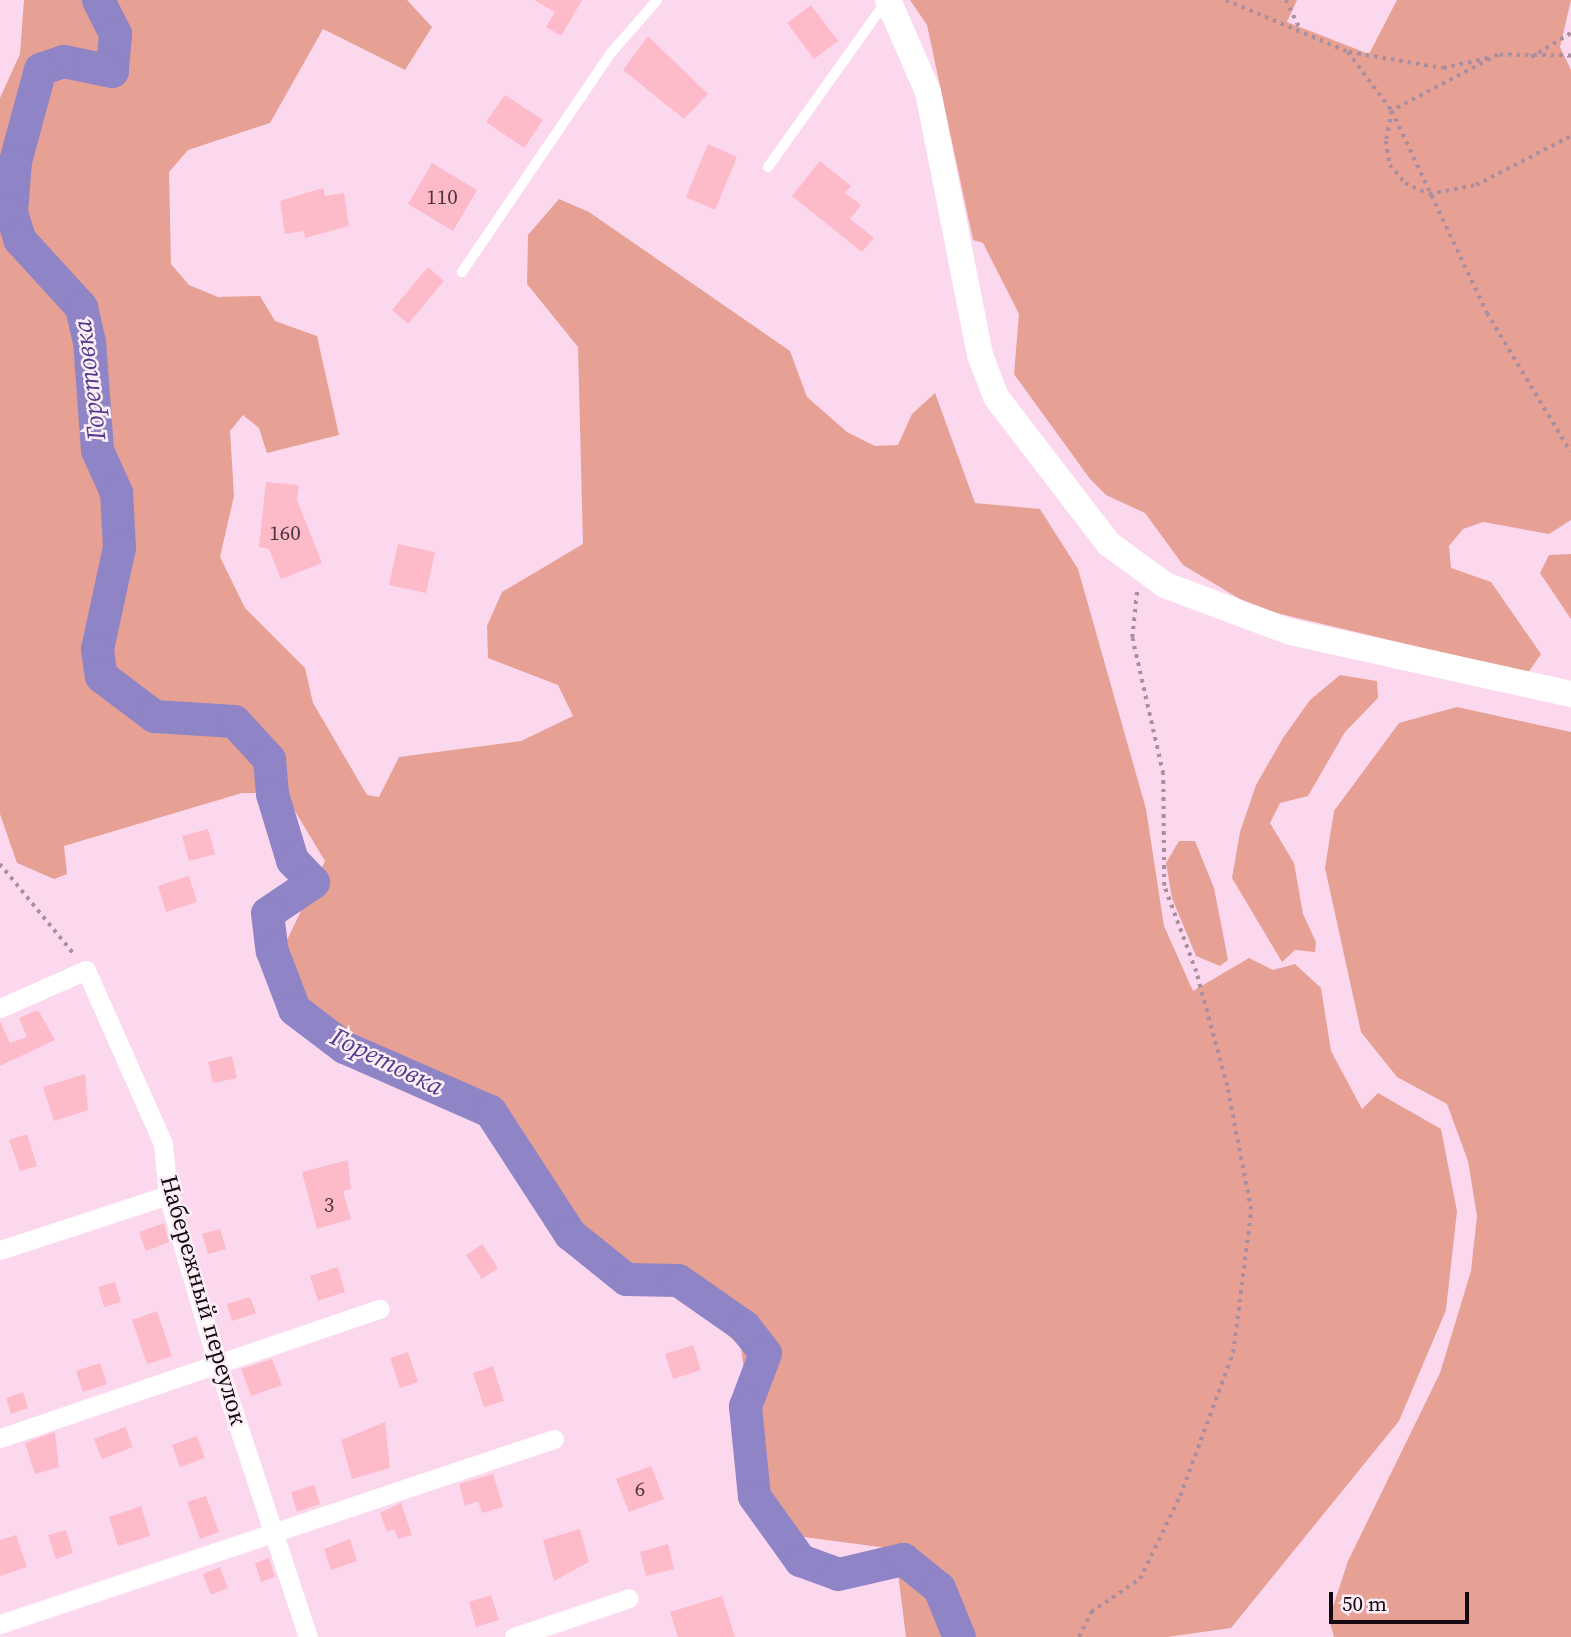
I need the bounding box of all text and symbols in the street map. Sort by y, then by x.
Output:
house number: 110 [426,184,458,210]
water label: Горетовка [67,318,113,442]
house number: 160 [269,520,301,546]
water label: Горетовка [326,1021,448,1103]
street label: Набережный переулок [155,1172,253,1428]
house number: 3 [324,1192,334,1218]
house number: 6 [635,1476,645,1502]
scale bar [1333,1578,1473,1622]
text: 50 m [1342,1589,1387,1618]

